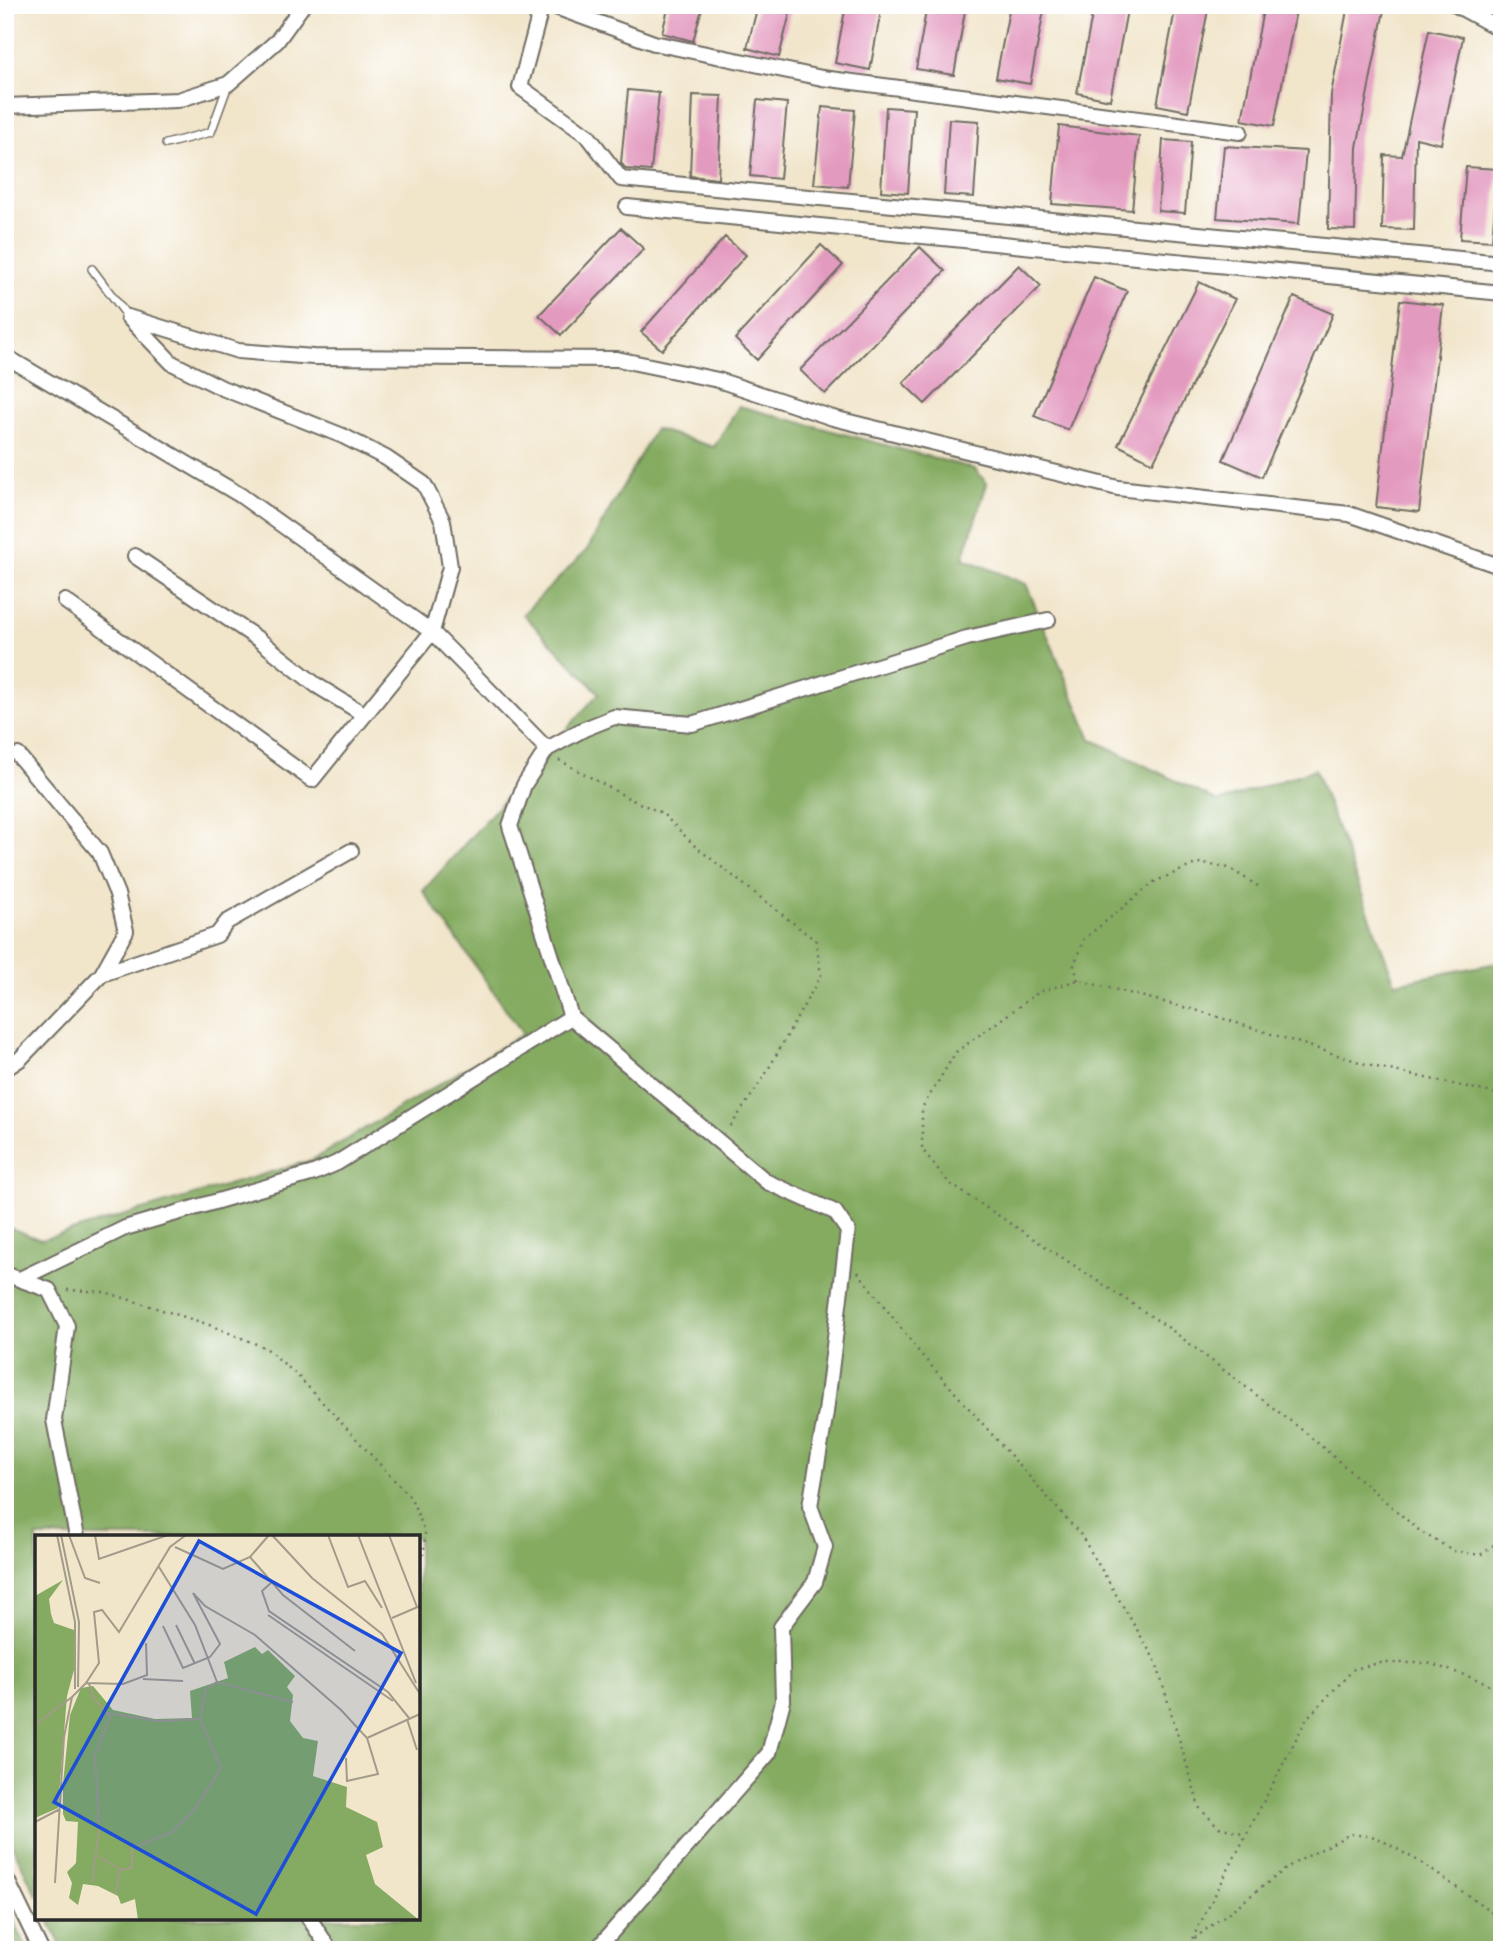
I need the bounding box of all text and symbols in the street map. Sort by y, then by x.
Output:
inset map [35,1535,420,1920]

